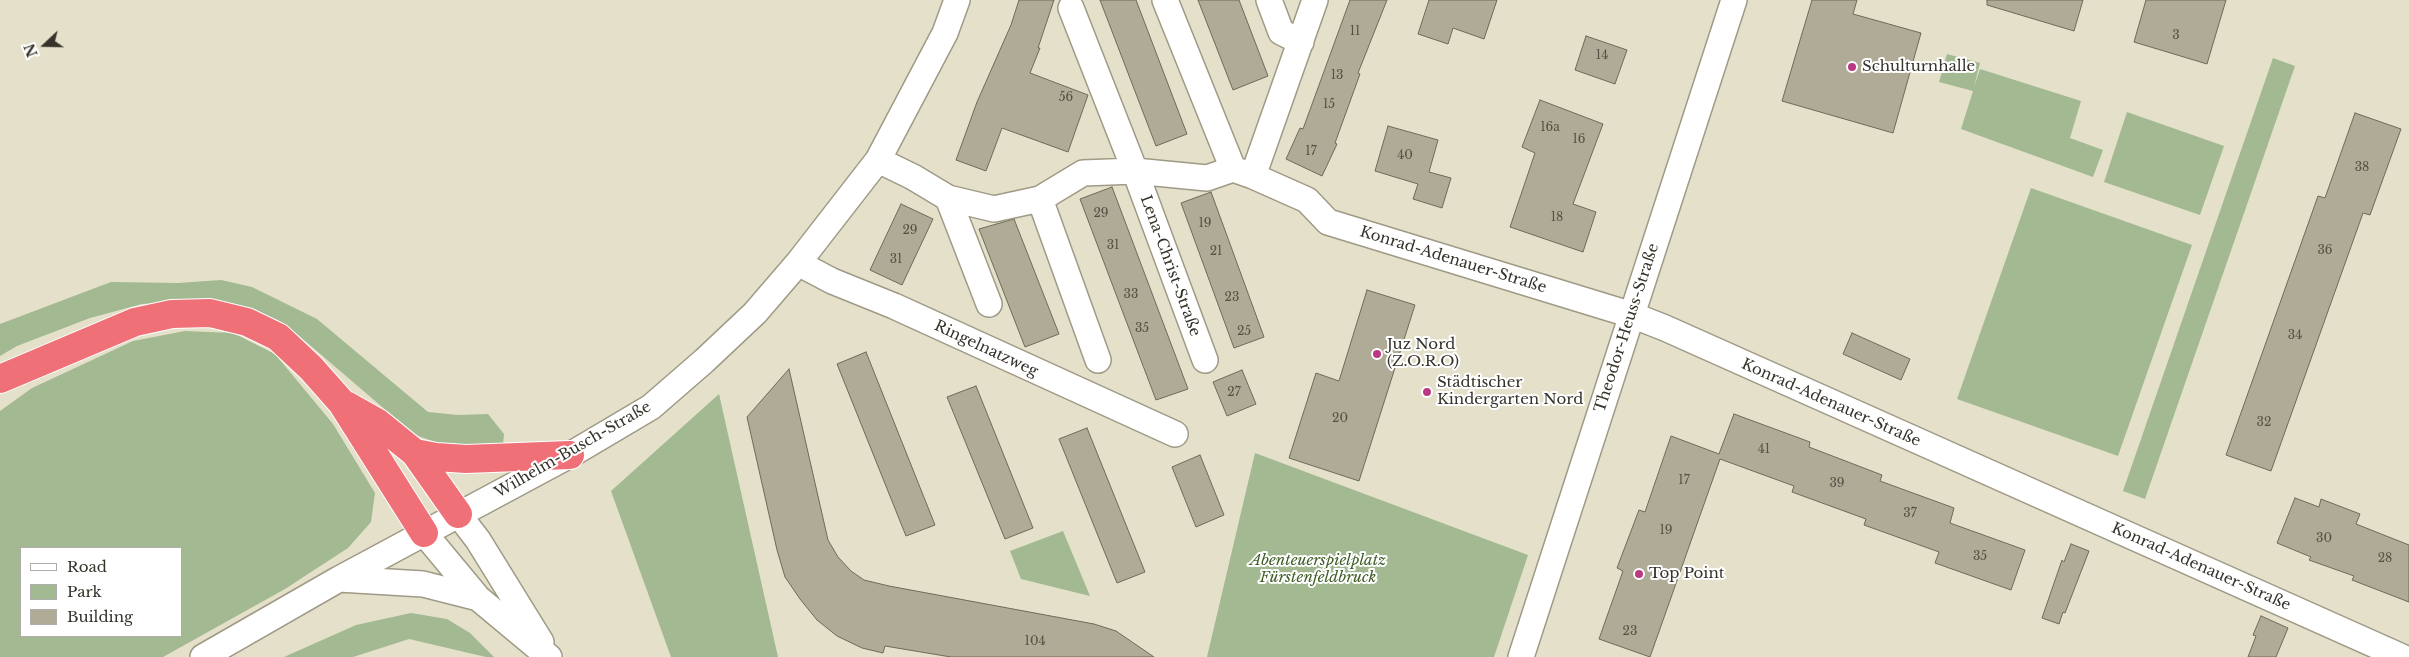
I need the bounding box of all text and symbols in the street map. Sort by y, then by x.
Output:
north arrow [20,20,70,70]
house number: 11 [1350,25,1360,39]
house number: 3 [2172,29,2180,43]
text: N [20,41,42,60]
house number: 14 [1596,49,1608,63]
place label: Schulturnhalle [1862,58,1975,76]
marker: Schulturnhalle [1846,61,1858,73]
house number: 13 [1331,69,1343,83]
house number: 56 [1059,91,1073,105]
house number: 15 [1323,98,1335,112]
house number: 16a [1540,121,1560,135]
house number: 16 [1572,133,1586,147]
house number: 17 [1305,145,1317,159]
house number: 40 [1397,149,1413,163]
house number: 38 [2355,161,2369,175]
street label: Lena-Christ-Straße [1136,193,1204,339]
house number: 29 [1093,207,1109,221]
house number: 18 [1551,211,1563,225]
house number: 19 [1198,217,1212,231]
street label: Konrad-Adenauer-Straße [1358,223,1548,297]
house number: 29 [902,224,918,238]
house number: 31 [1107,239,1119,253]
street label: Theodor-Heuss-Straße [1591,241,1663,415]
house number: 36 [2317,244,2333,258]
house number: 21 [1210,245,1222,259]
house number: 31 [890,253,902,267]
house number: 33 [1124,288,1138,302]
house number: 23 [1225,291,1239,305]
street label: Ringelnatzweg [931,317,1041,381]
house number: 35 [1135,322,1149,336]
house number: 25 [1237,325,1251,339]
house number: 34 [2288,329,2302,343]
place label: Juz Nord (Z.O.R.O) [1387,336,1459,371]
marker: Juz Nord (Z.O.R.O) [1371,348,1383,360]
street label: Konrad-Adenauer-Straße [1739,355,1923,451]
place label: Städtischer Kindergarten Nord [1437,374,1583,409]
house number: 27 [1227,386,1241,400]
marker: Städtischer Kindergarten Nord [1421,386,1433,398]
street label: Wilhelm-Busch-Straße [492,398,654,502]
house number: 20 [1332,412,1348,426]
house number: 32 [2257,416,2271,430]
house number: 41 [1758,443,1770,457]
house number: 17 [1678,474,1690,488]
house number: 39 [1829,477,1845,491]
house number: 37 [1903,507,1917,521]
street label: Konrad-Adenauer-Straße [2109,519,2293,615]
house number: 19 [1659,524,1673,538]
house number: 30 [2316,532,2332,546]
legend [20,547,182,637]
house number: 35 [1973,550,1987,564]
park label: Abenteuerspielplatz Fürstenfeldbruck [1250,552,1386,587]
house number: 28 [2378,552,2392,566]
text: Road [67,557,107,576]
place label: Top Point [1649,565,1724,583]
marker: Top Point [1633,568,1645,580]
text: Park [67,582,102,601]
text: Building [67,607,133,626]
house number: 23 [1623,625,1637,639]
house number: 104 [1025,635,1045,649]

